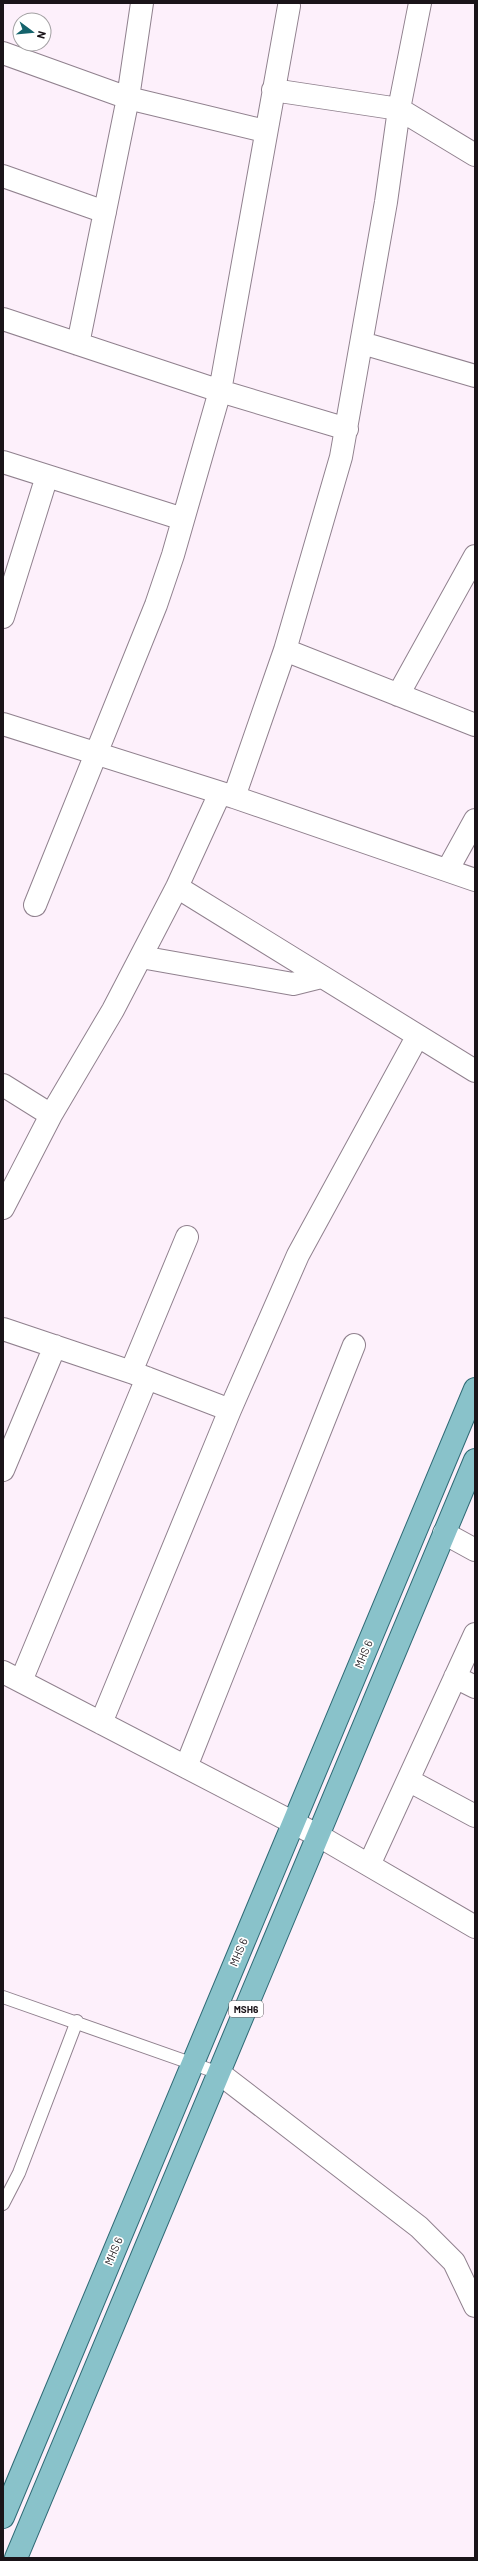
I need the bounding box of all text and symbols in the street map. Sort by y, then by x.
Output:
north arrow [12,12,52,52]
text: N [35,30,49,40]
street label: MHS 6 [351,1638,375,1670]
street label: MHS 6 [226,1936,250,1968]
road number: MSH6 [229,2001,263,2017]
street label: MHS 6 [101,2235,125,2267]

